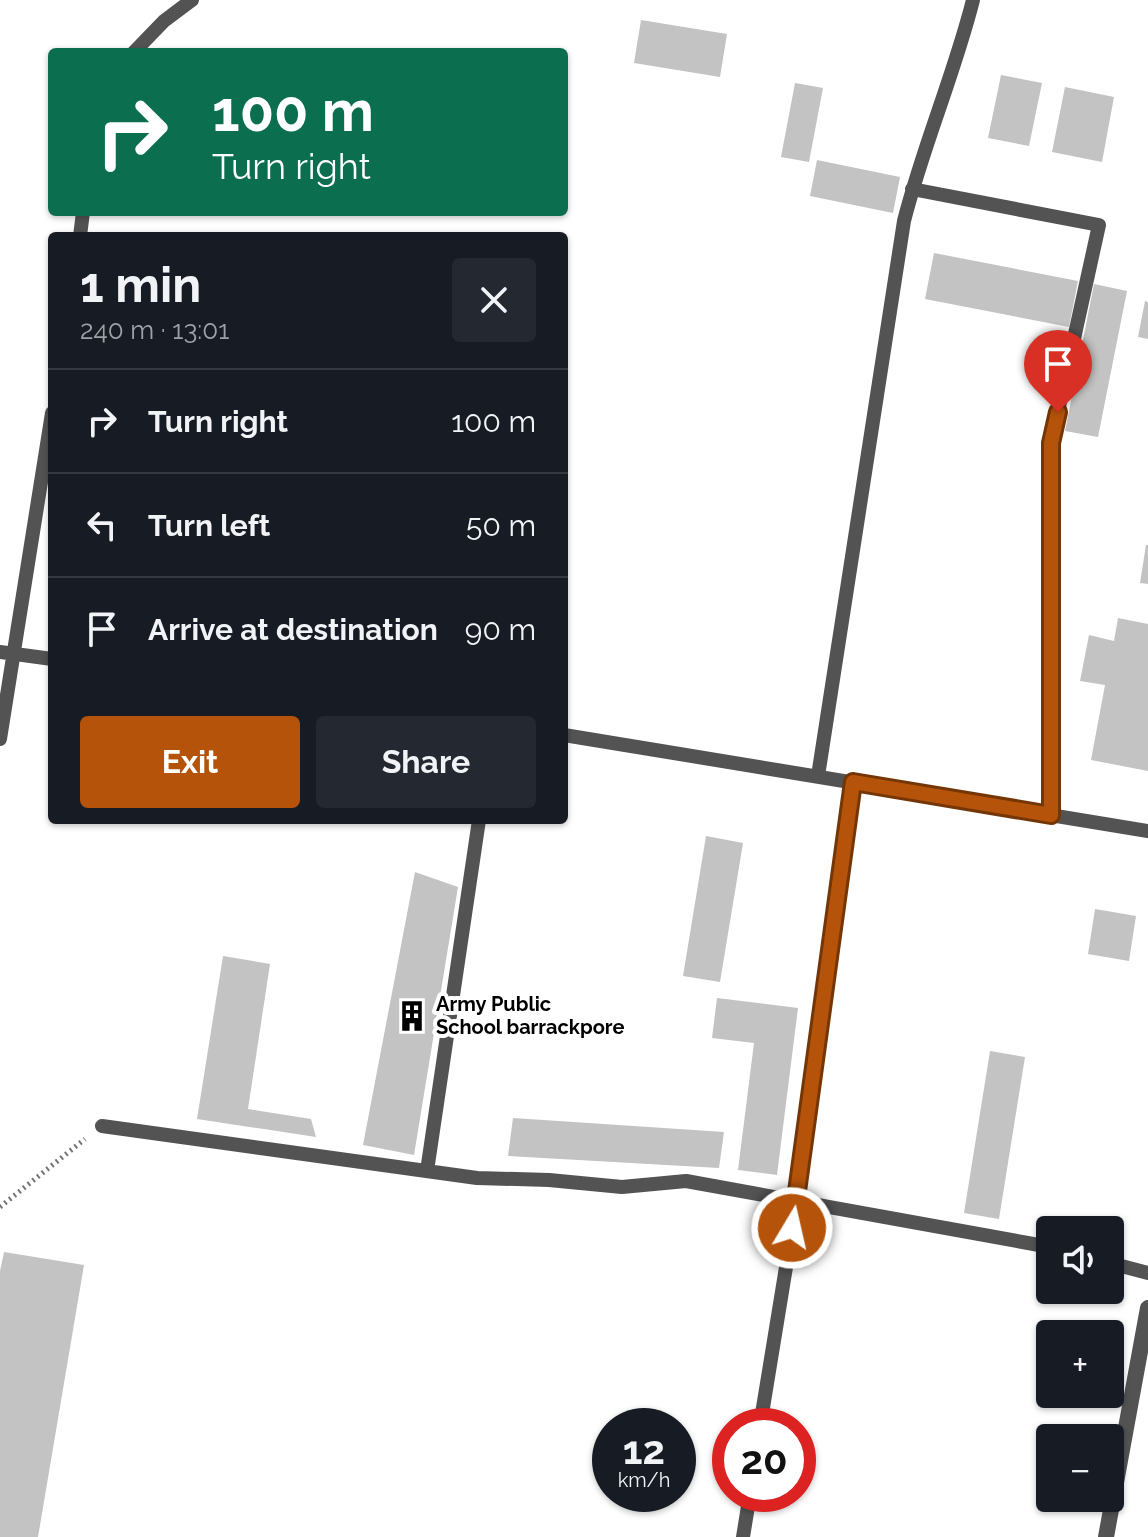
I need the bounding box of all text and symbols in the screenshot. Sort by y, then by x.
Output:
text: 100 m [212,78,374,144]
icon: right [80,80,184,184]
text: Turn right [212,145,371,187]
text: 1 min [80,257,201,313]
button: close [452,258,536,342]
text: 240 m · 13:01 [80,315,229,345]
pin [1024,330,1092,412]
icon: arrive [1036,342,1080,386]
icon: right [80,399,124,443]
text: Turn right [148,404,288,439]
text: 100 m [451,404,536,439]
icon: left [80,503,124,547]
text: Turn left [148,508,270,543]
text: 50 m [466,508,536,543]
icon: arrive [80,607,124,651]
text: Arrive at destination [148,612,438,647]
text: 90 m [465,612,536,647]
button: Exit [80,716,300,808]
button: Share [316,716,536,808]
place label: Army Public School barrackpore [436,992,624,1039]
building icon: Army Public School barrackpore [395,999,429,1033]
position arrow [750,1186,834,1270]
map controls [1036,1216,1124,1512]
button: sound [1036,1216,1124,1304]
button: + [1036,1320,1124,1408]
speed limit sign: 20 [712,1408,816,1512]
button: − [1036,1424,1124,1512]
text: 12 [623,1426,665,1473]
text: km/h [618,1468,670,1492]

